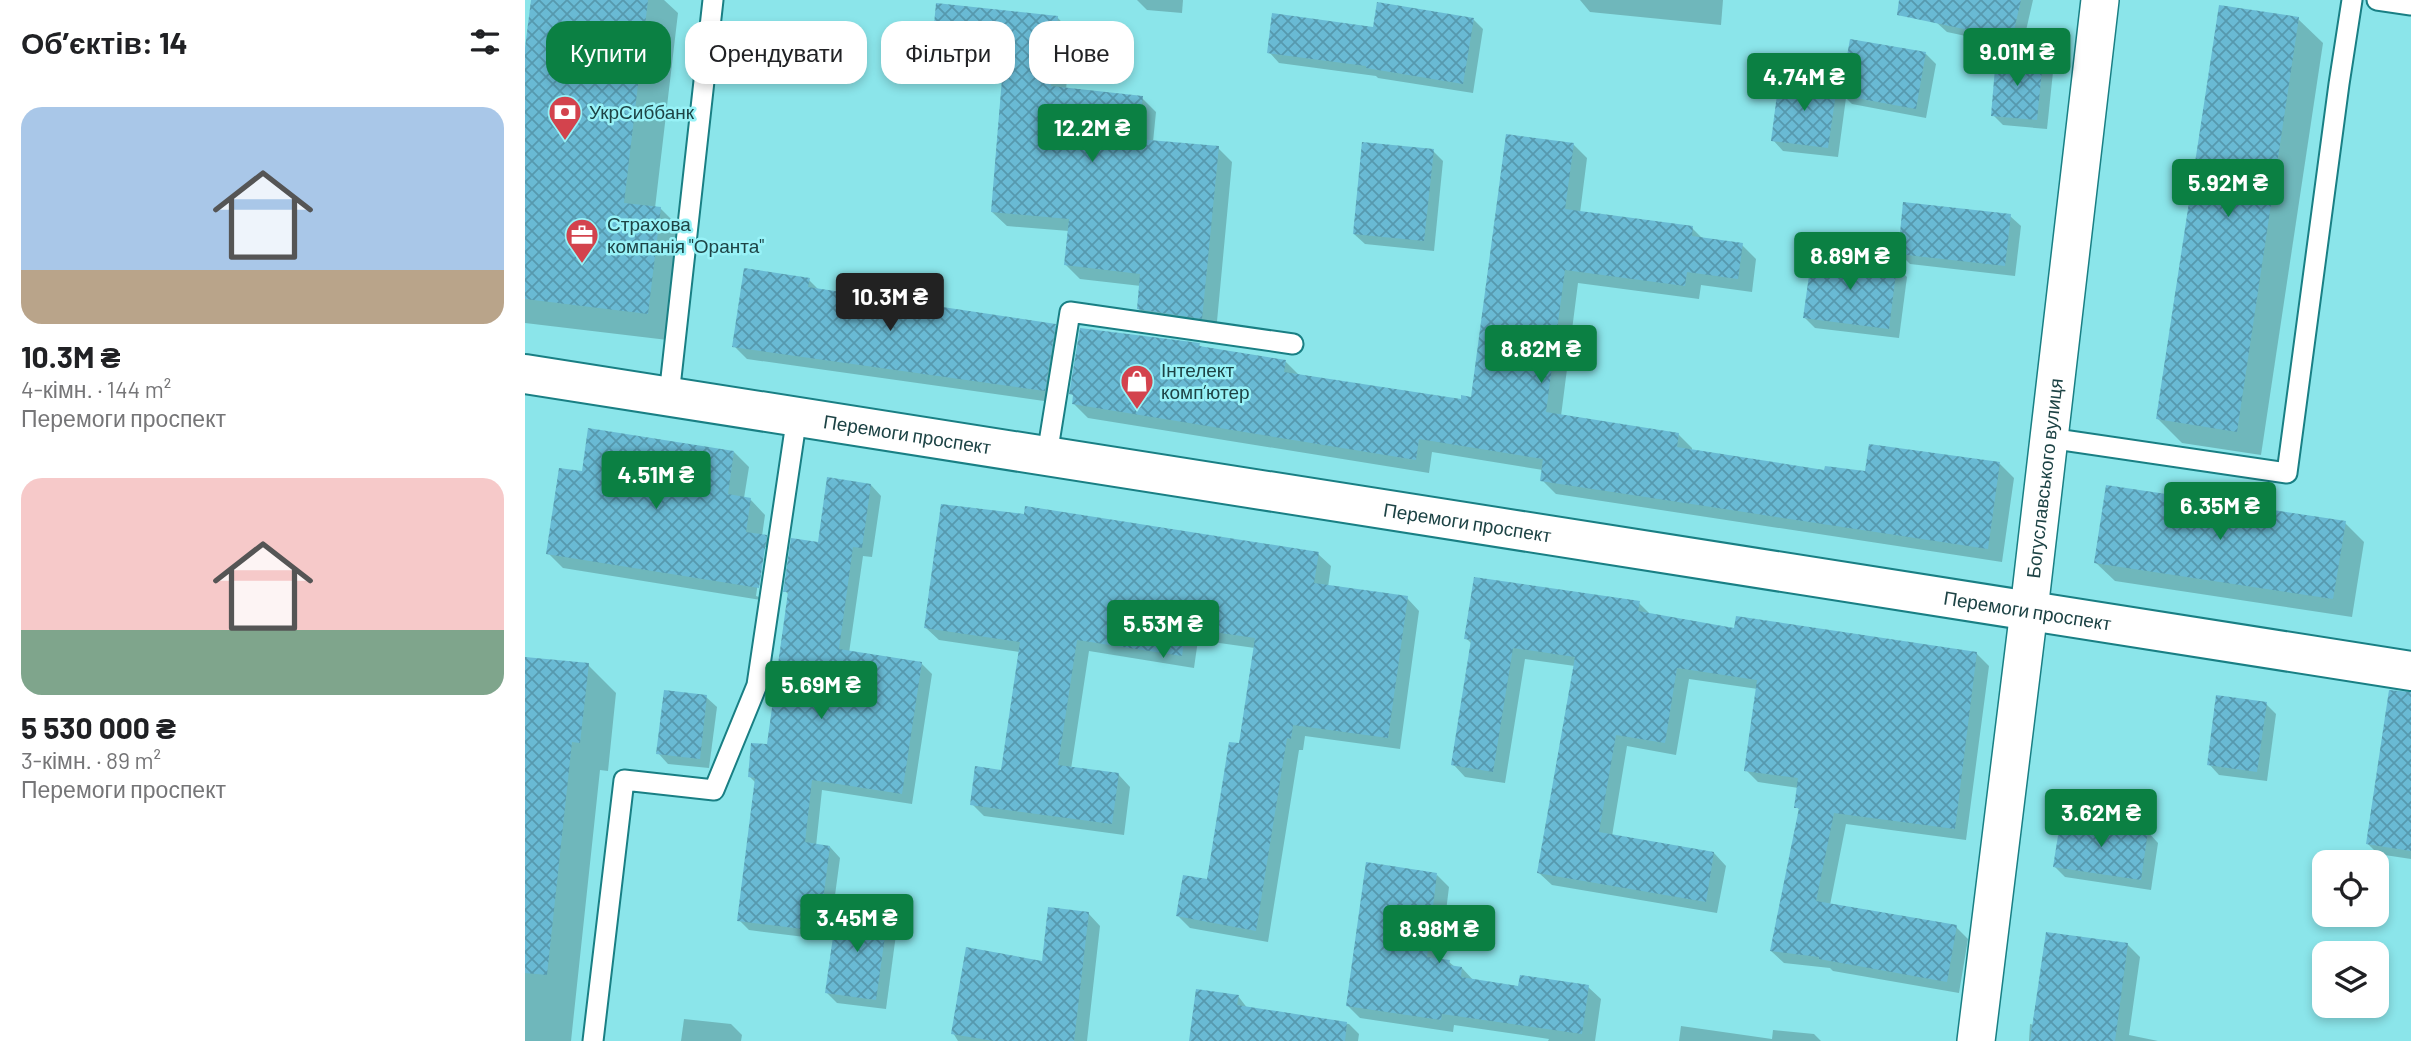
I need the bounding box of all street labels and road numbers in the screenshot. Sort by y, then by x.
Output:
street label: Богуславського вулиця [2021,377,2067,579]
street label: Перемоги проспект [822,409,993,458]
street label: Перемоги проспект [1382,497,1553,546]
street label: Перемоги проспект [1942,586,2113,635]

